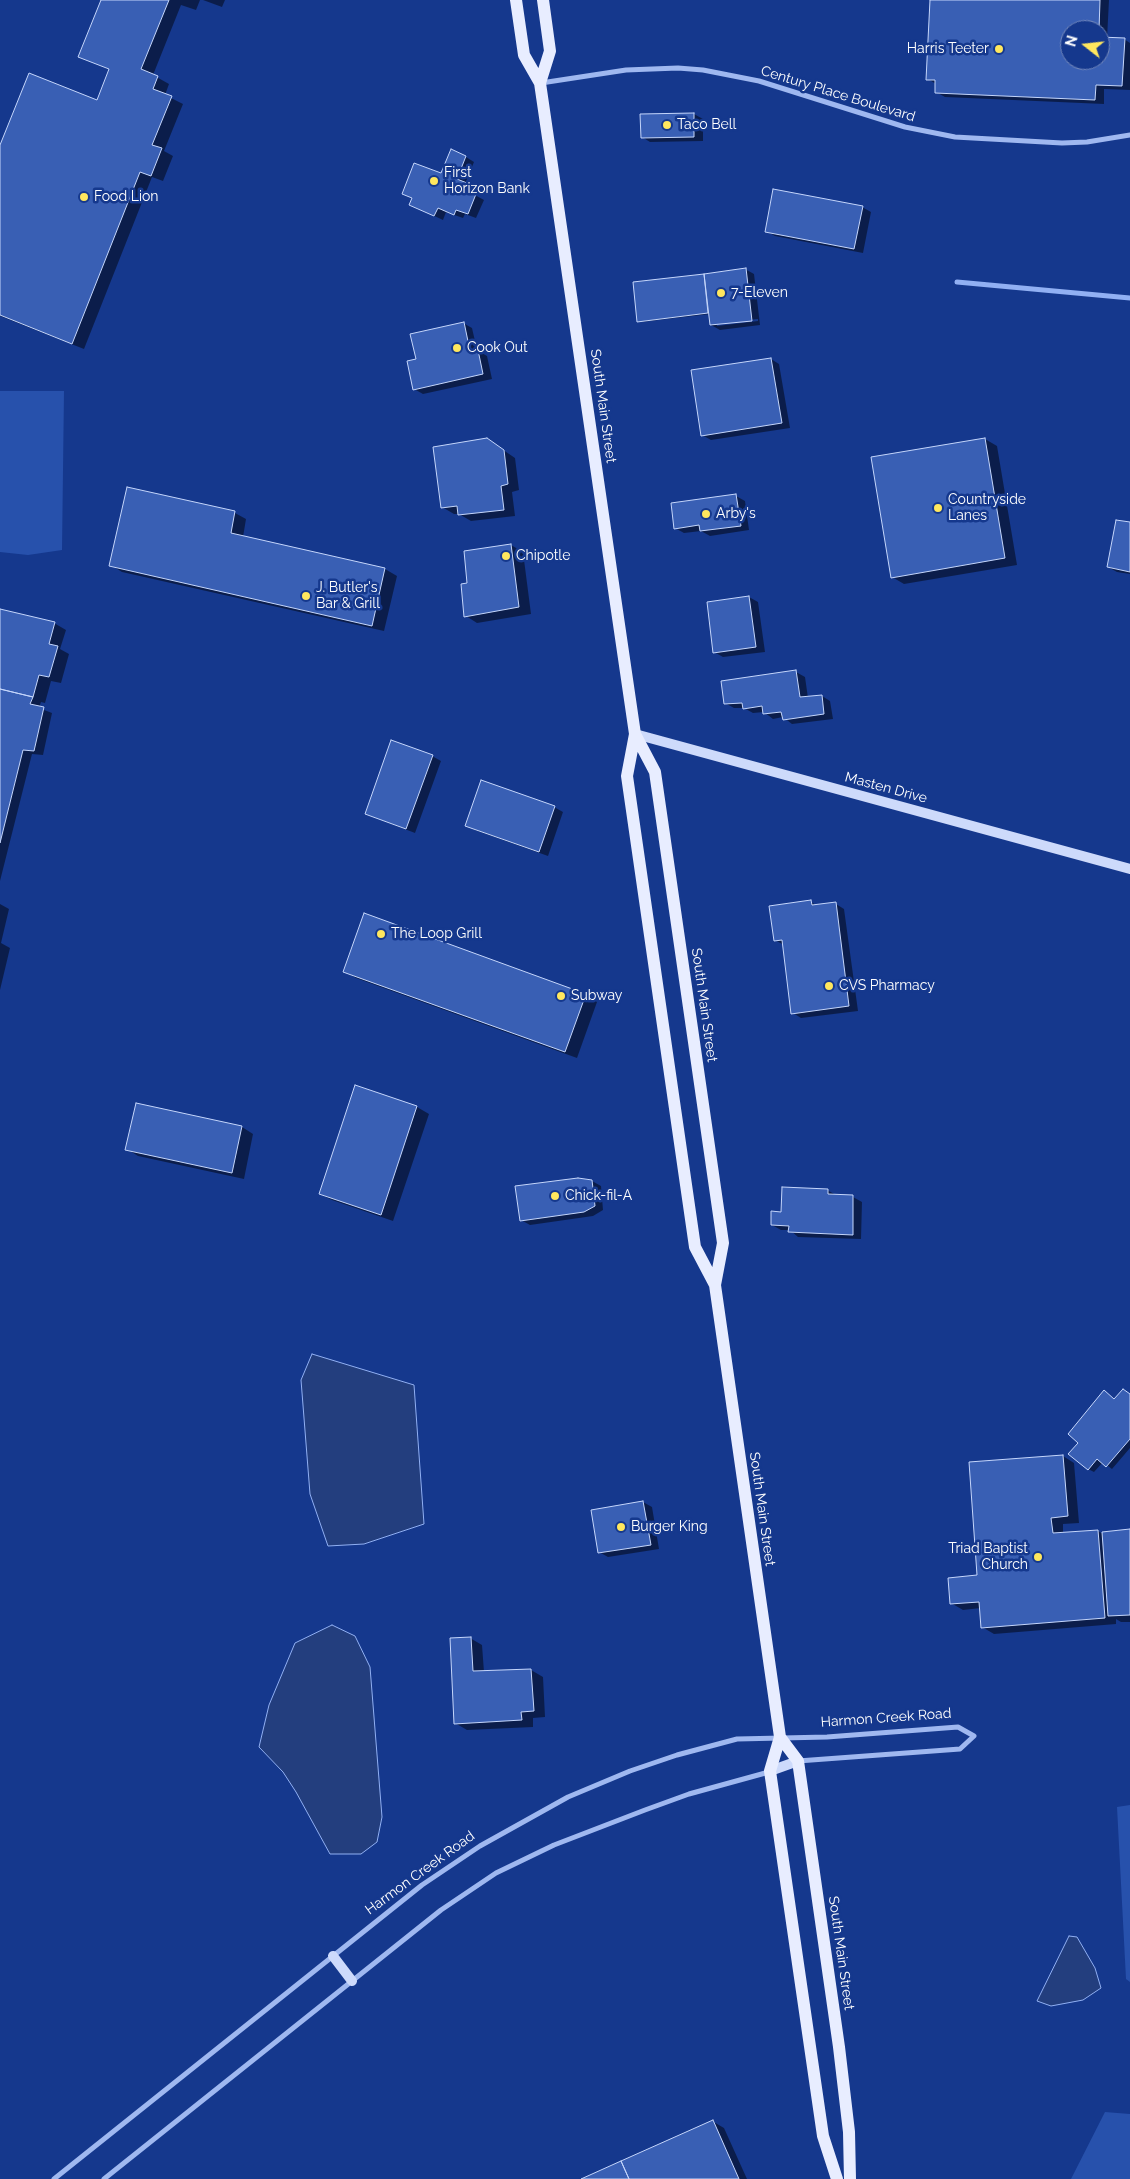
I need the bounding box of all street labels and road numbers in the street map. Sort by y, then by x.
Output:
street label: Century Place Boulevard [759,62,917,126]
street label: South Main Street [587,348,619,464]
street label: Masten Drive [843,769,929,807]
street label: South Main Street [688,947,720,1063]
street label: South Main Street [746,1451,778,1567]
street label: Harmon Creek Road [820,1705,952,1731]
street label: Harmon Creek Road [362,1828,478,1918]
street label: South Main Street [825,1895,857,2011]

